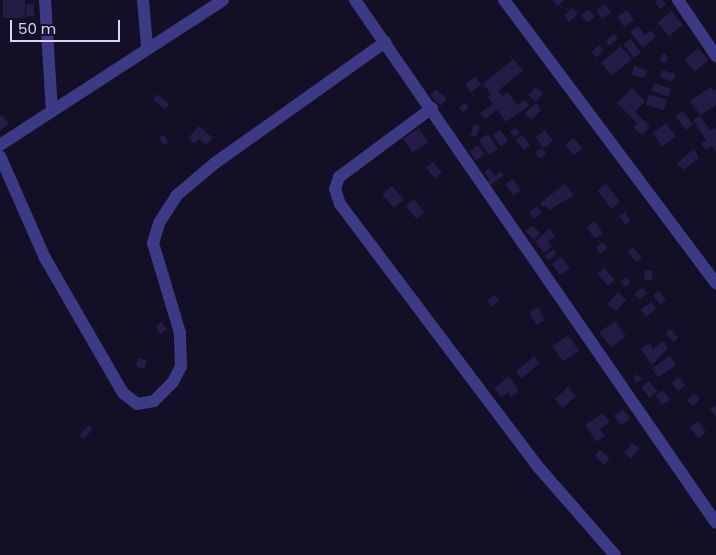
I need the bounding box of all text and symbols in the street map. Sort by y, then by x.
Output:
scale bar [12,10,122,42]
text: 50 m [18,18,56,39]

